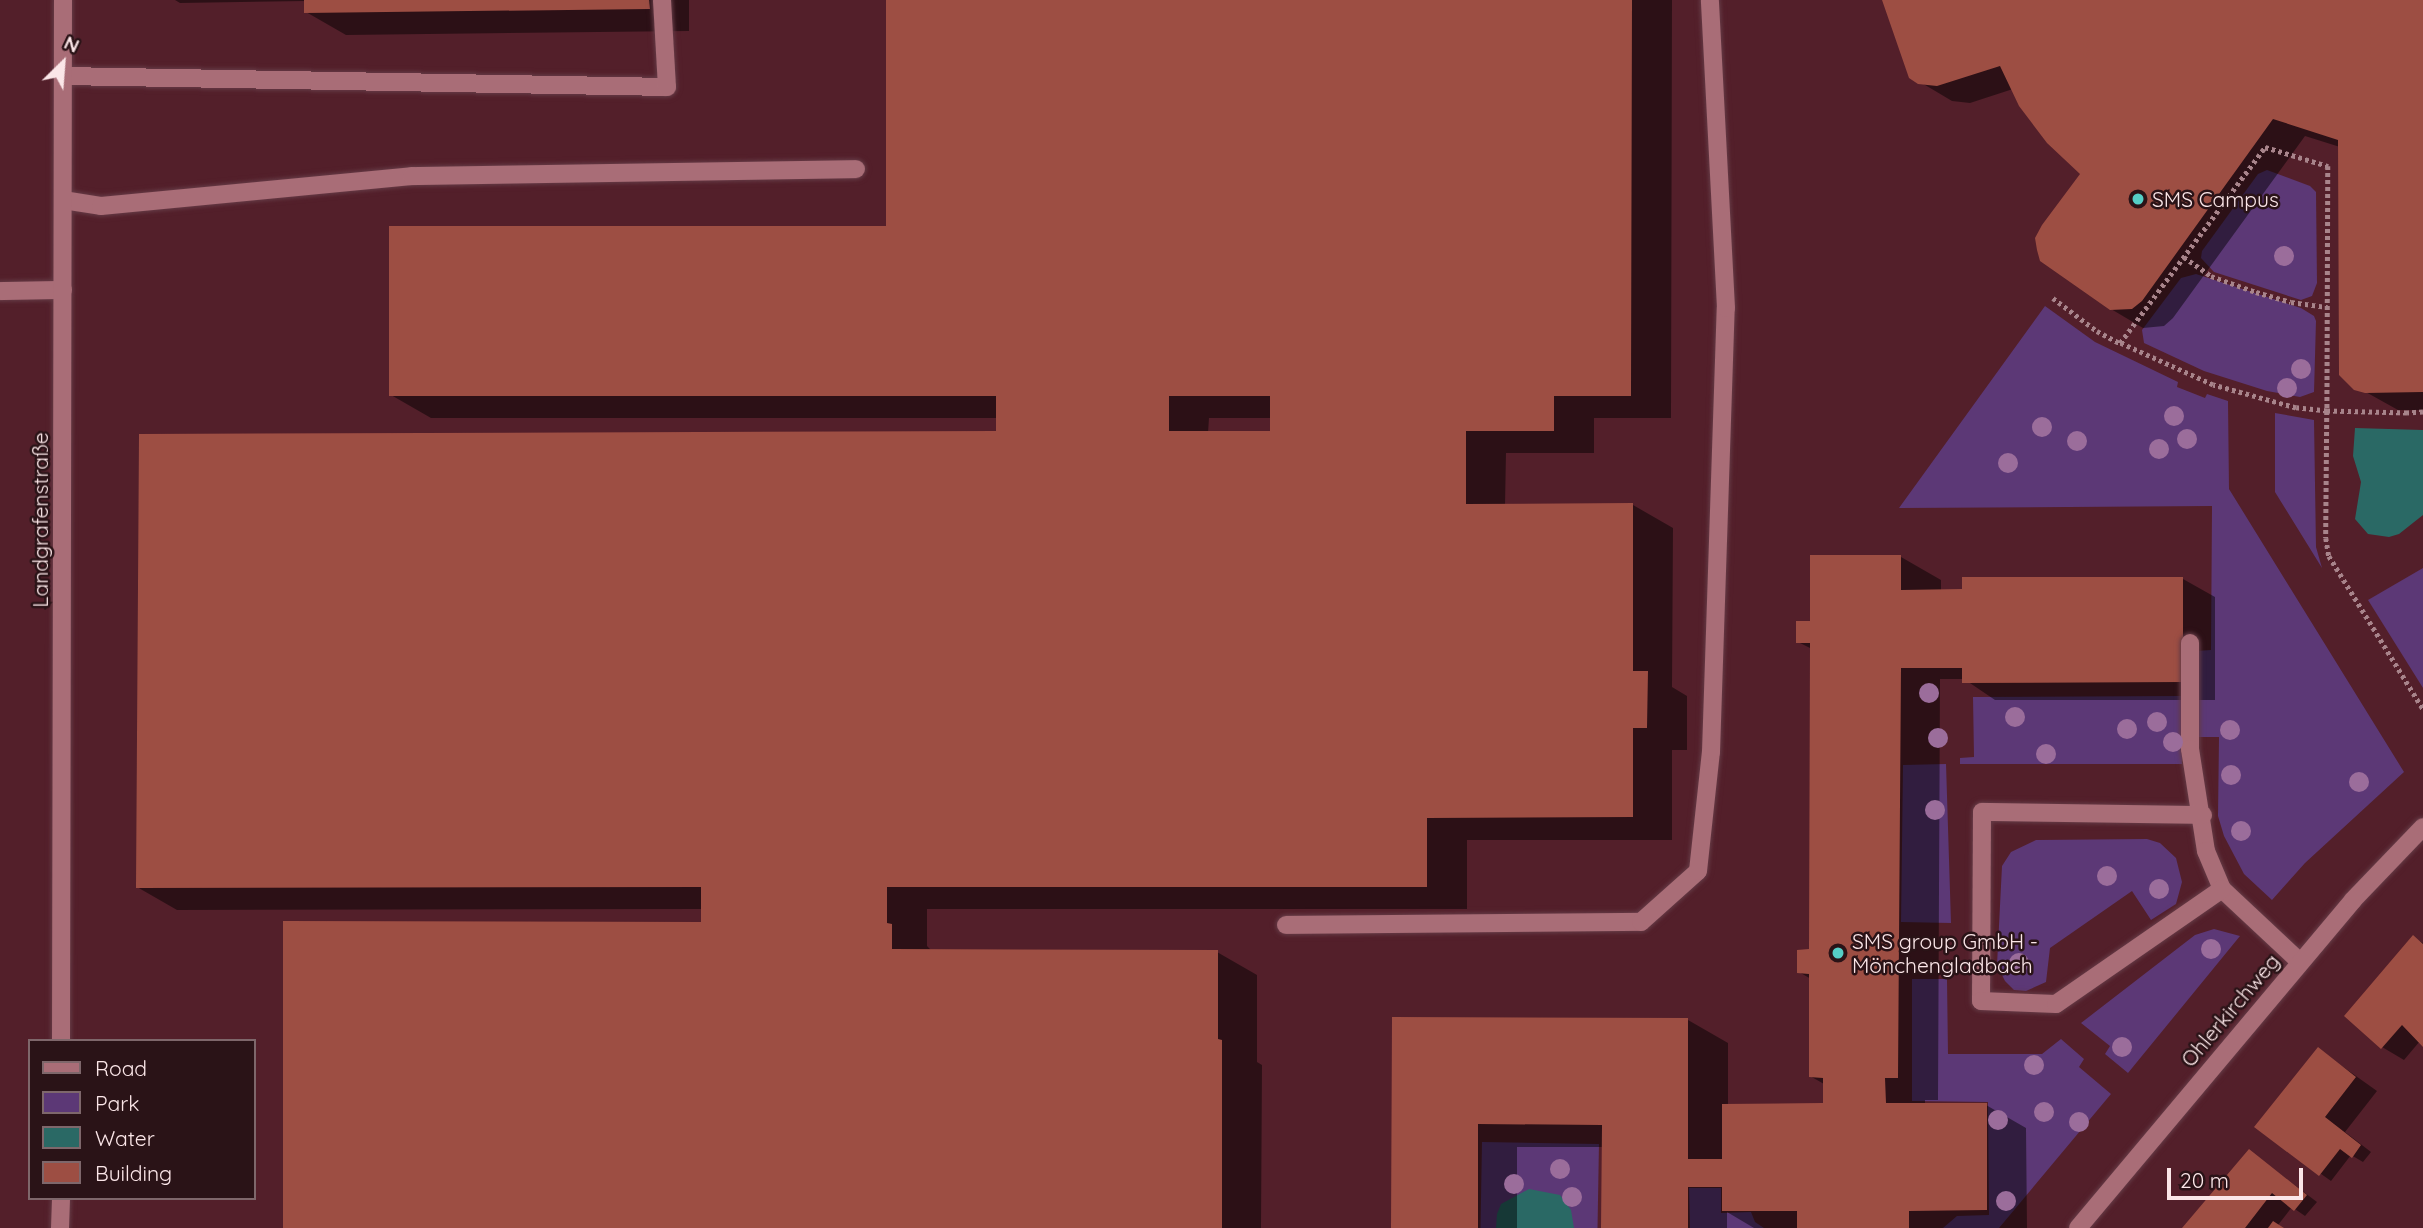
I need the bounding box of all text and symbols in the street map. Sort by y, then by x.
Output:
north arrow [28,28,98,98]
text: N [60,30,83,58]
place label: SMS Campus [2152,186,2279,212]
marker: SMS Campus [2130,191,2146,207]
street label: Landgrafenstraße [27,432,53,608]
place label: SMS group GmbH - Mönchengladbach [1852,928,2038,978]
marker: SMS group GmbH - Mönchengladbach [1830,945,1846,961]
street label: Ohlerkirchweg [2176,949,2284,1071]
legend [28,1039,256,1200]
text: Road [95,1055,147,1081]
text: Park [95,1090,139,1116]
text: Water [95,1125,155,1151]
scale bar [2171,1154,2308,1198]
text: Building [95,1160,172,1186]
text: 20 m [2180,1167,2229,1193]

